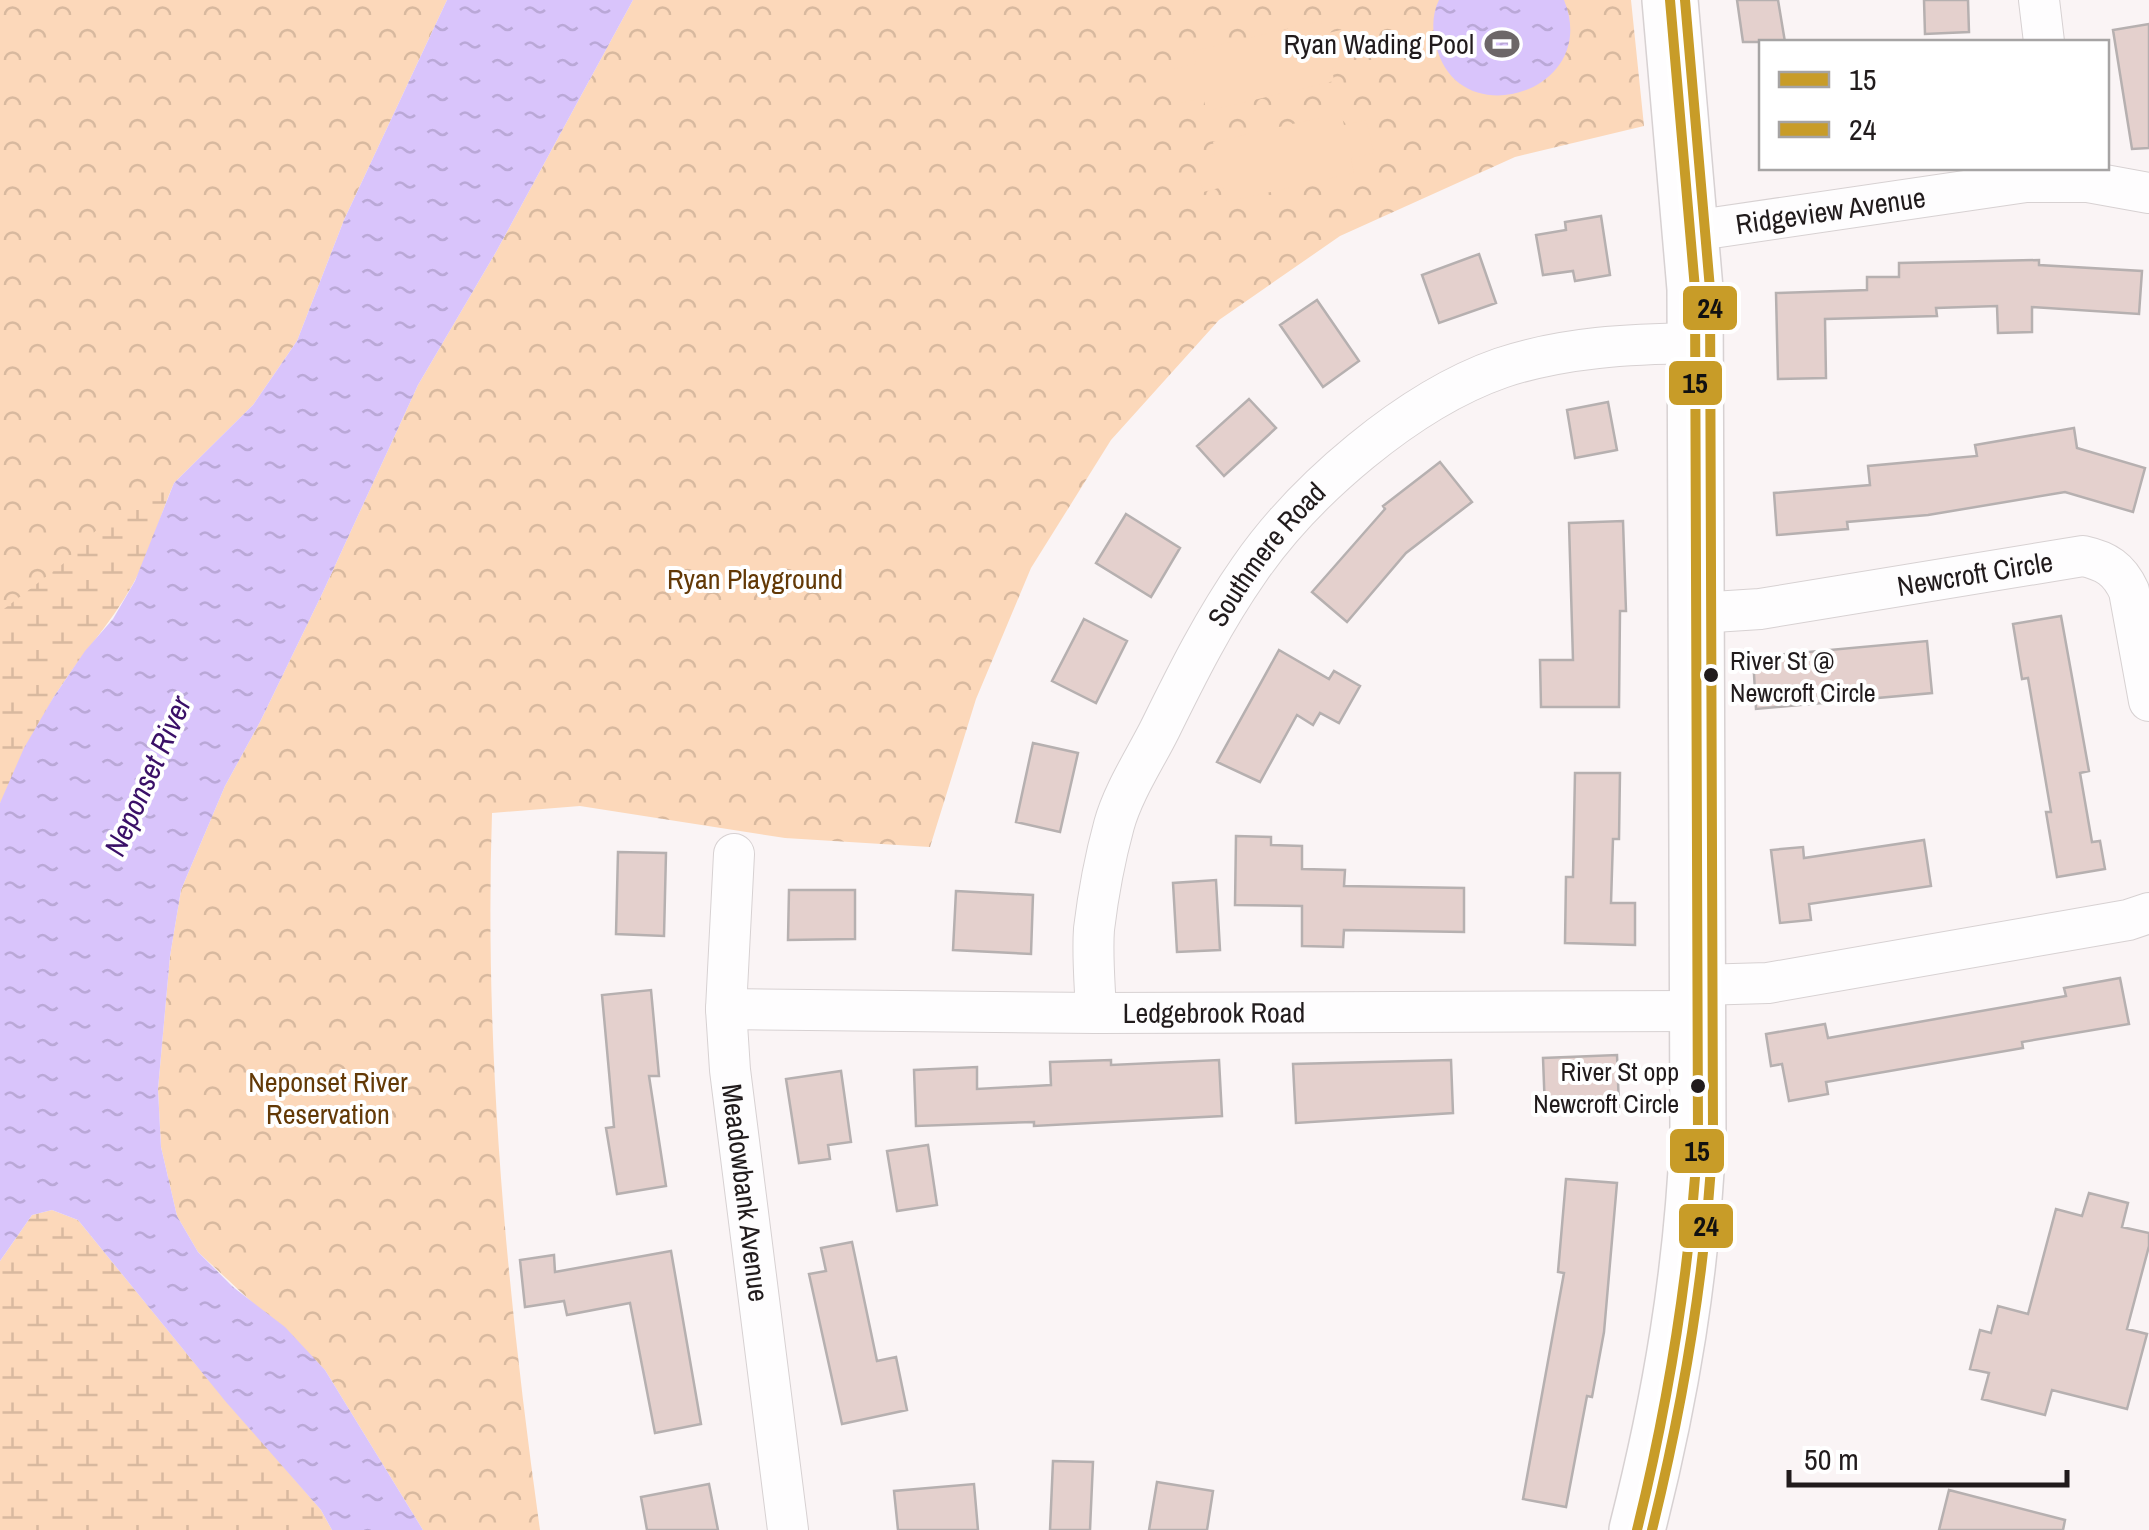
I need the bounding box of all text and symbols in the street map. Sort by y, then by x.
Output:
place label: Ryan Wading Pool [1283,25,1474,63]
sports icon: Ryan Wading Pool [1483,25,1521,63]
legend [1759,40,2109,170]
text: 15 [1849,59,1876,99]
text: 24 [1849,109,1877,149]
street label: Ridgeview Avenue [1733,178,1928,243]
line badge: 24 [1681,284,1739,332]
text: 24 [1697,289,1723,327]
line badge: 15 [1667,359,1724,407]
text: 15 [1682,364,1708,402]
street label: Southmere Road [1198,474,1334,634]
street label: Newcroft Circle [1894,542,2056,605]
park label: Ryan Playground [667,560,843,598]
place label: River St @ Newcroft Circle [1730,643,1876,710]
marker: River St @ Newcroft Circle [1701,665,1721,685]
water label: Neponset River [94,689,200,862]
street label: Ledgebrook Road [1123,993,1305,1032]
place label: River St opp Newcroft Circle [1533,1054,1679,1121]
park label: Neponset River Reservation [248,1063,408,1133]
marker: River St opp Newcroft Circle [1688,1076,1708,1096]
street label: Meadowbank Avenue [713,1082,778,1304]
line badge: 15 [1668,1127,1726,1175]
text: 15 [1684,1132,1710,1170]
line badge: 24 [1677,1202,1735,1250]
text: 24 [1693,1207,1719,1245]
scale bar [1789,1425,2066,1487]
text: 50 m [1804,1439,1859,1479]

